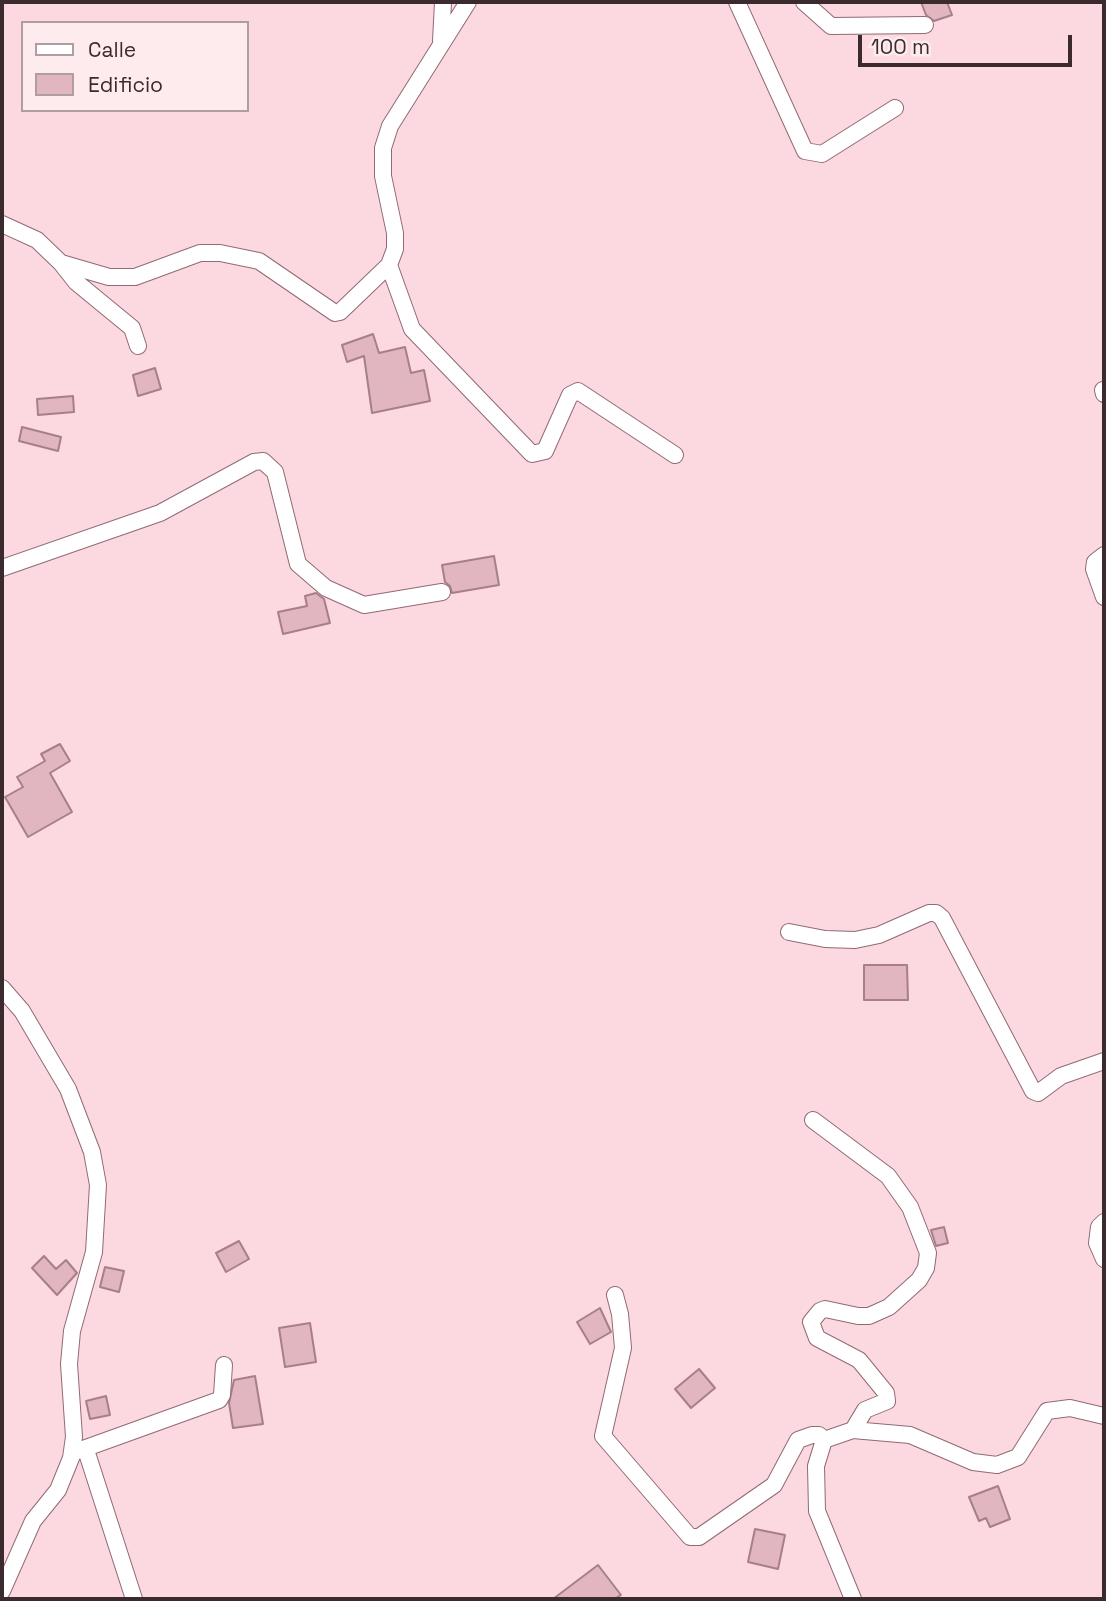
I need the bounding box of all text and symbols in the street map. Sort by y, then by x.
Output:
legend [21,21,248,112]
scale bar [861,21,1074,65]
text: 100 m [871,33,930,60]
text: Calle [88,36,136,63]
text: Edificio [88,71,163,98]

